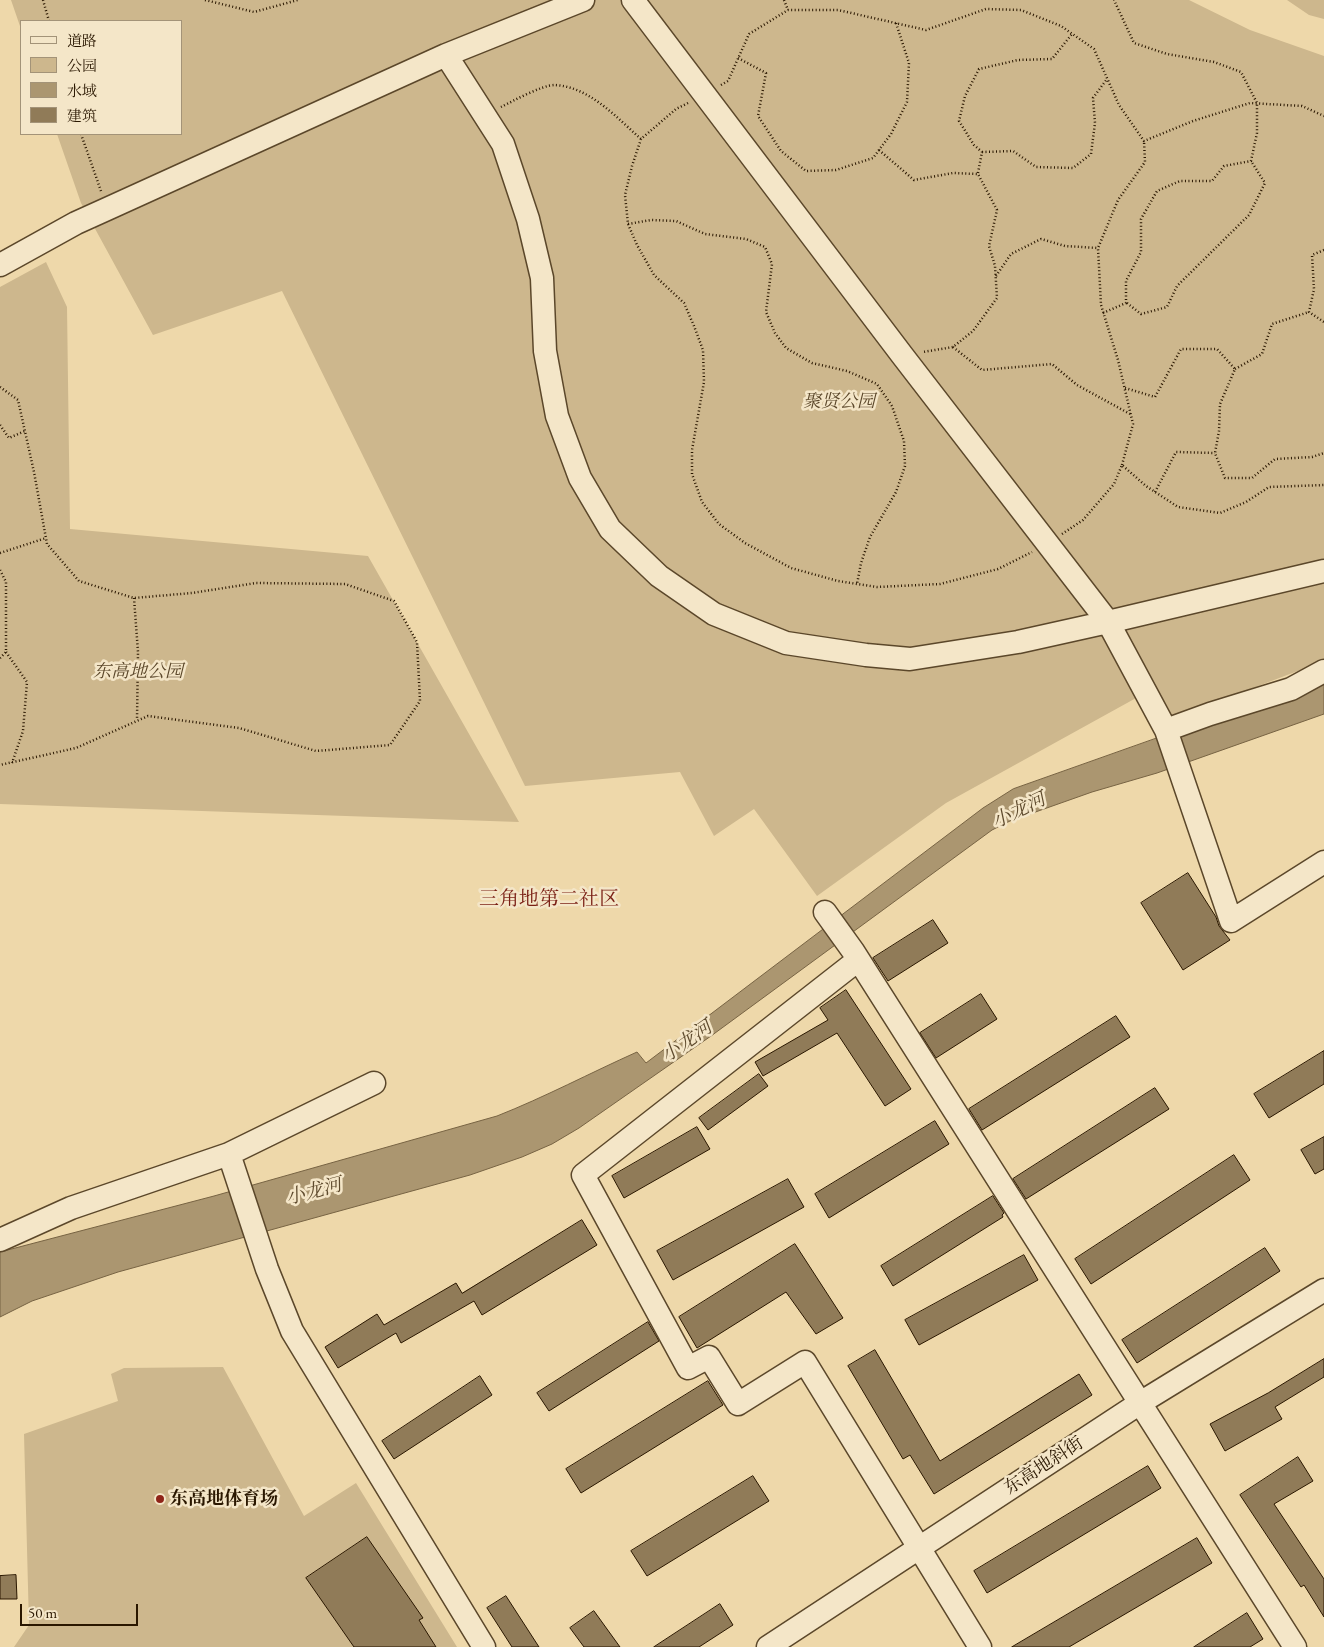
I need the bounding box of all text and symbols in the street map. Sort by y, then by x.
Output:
legend [20,20,182,135]
text: 道路 [67,31,97,50]
text: 公园 [67,56,97,75]
text: 水域 [67,81,97,100]
text: 建筑 [67,106,97,125]
park label: 聚贤公园 [803,391,875,413]
park label: 东高地公园 [93,661,183,683]
water label: 小龙河 [988,788,1050,834]
district label: 三角地第二社区 [479,888,619,912]
water label: 小龙河 [657,1016,717,1068]
water label: 小龙河 [284,1174,344,1210]
street label: 东高地斜街 [1000,1432,1088,1500]
place label: 东高地体育场 [170,1488,278,1510]
marker: 东高地体育场 [154,1493,166,1505]
scale bar [22,1594,140,1626]
text: 50 m [28,1603,57,1622]

